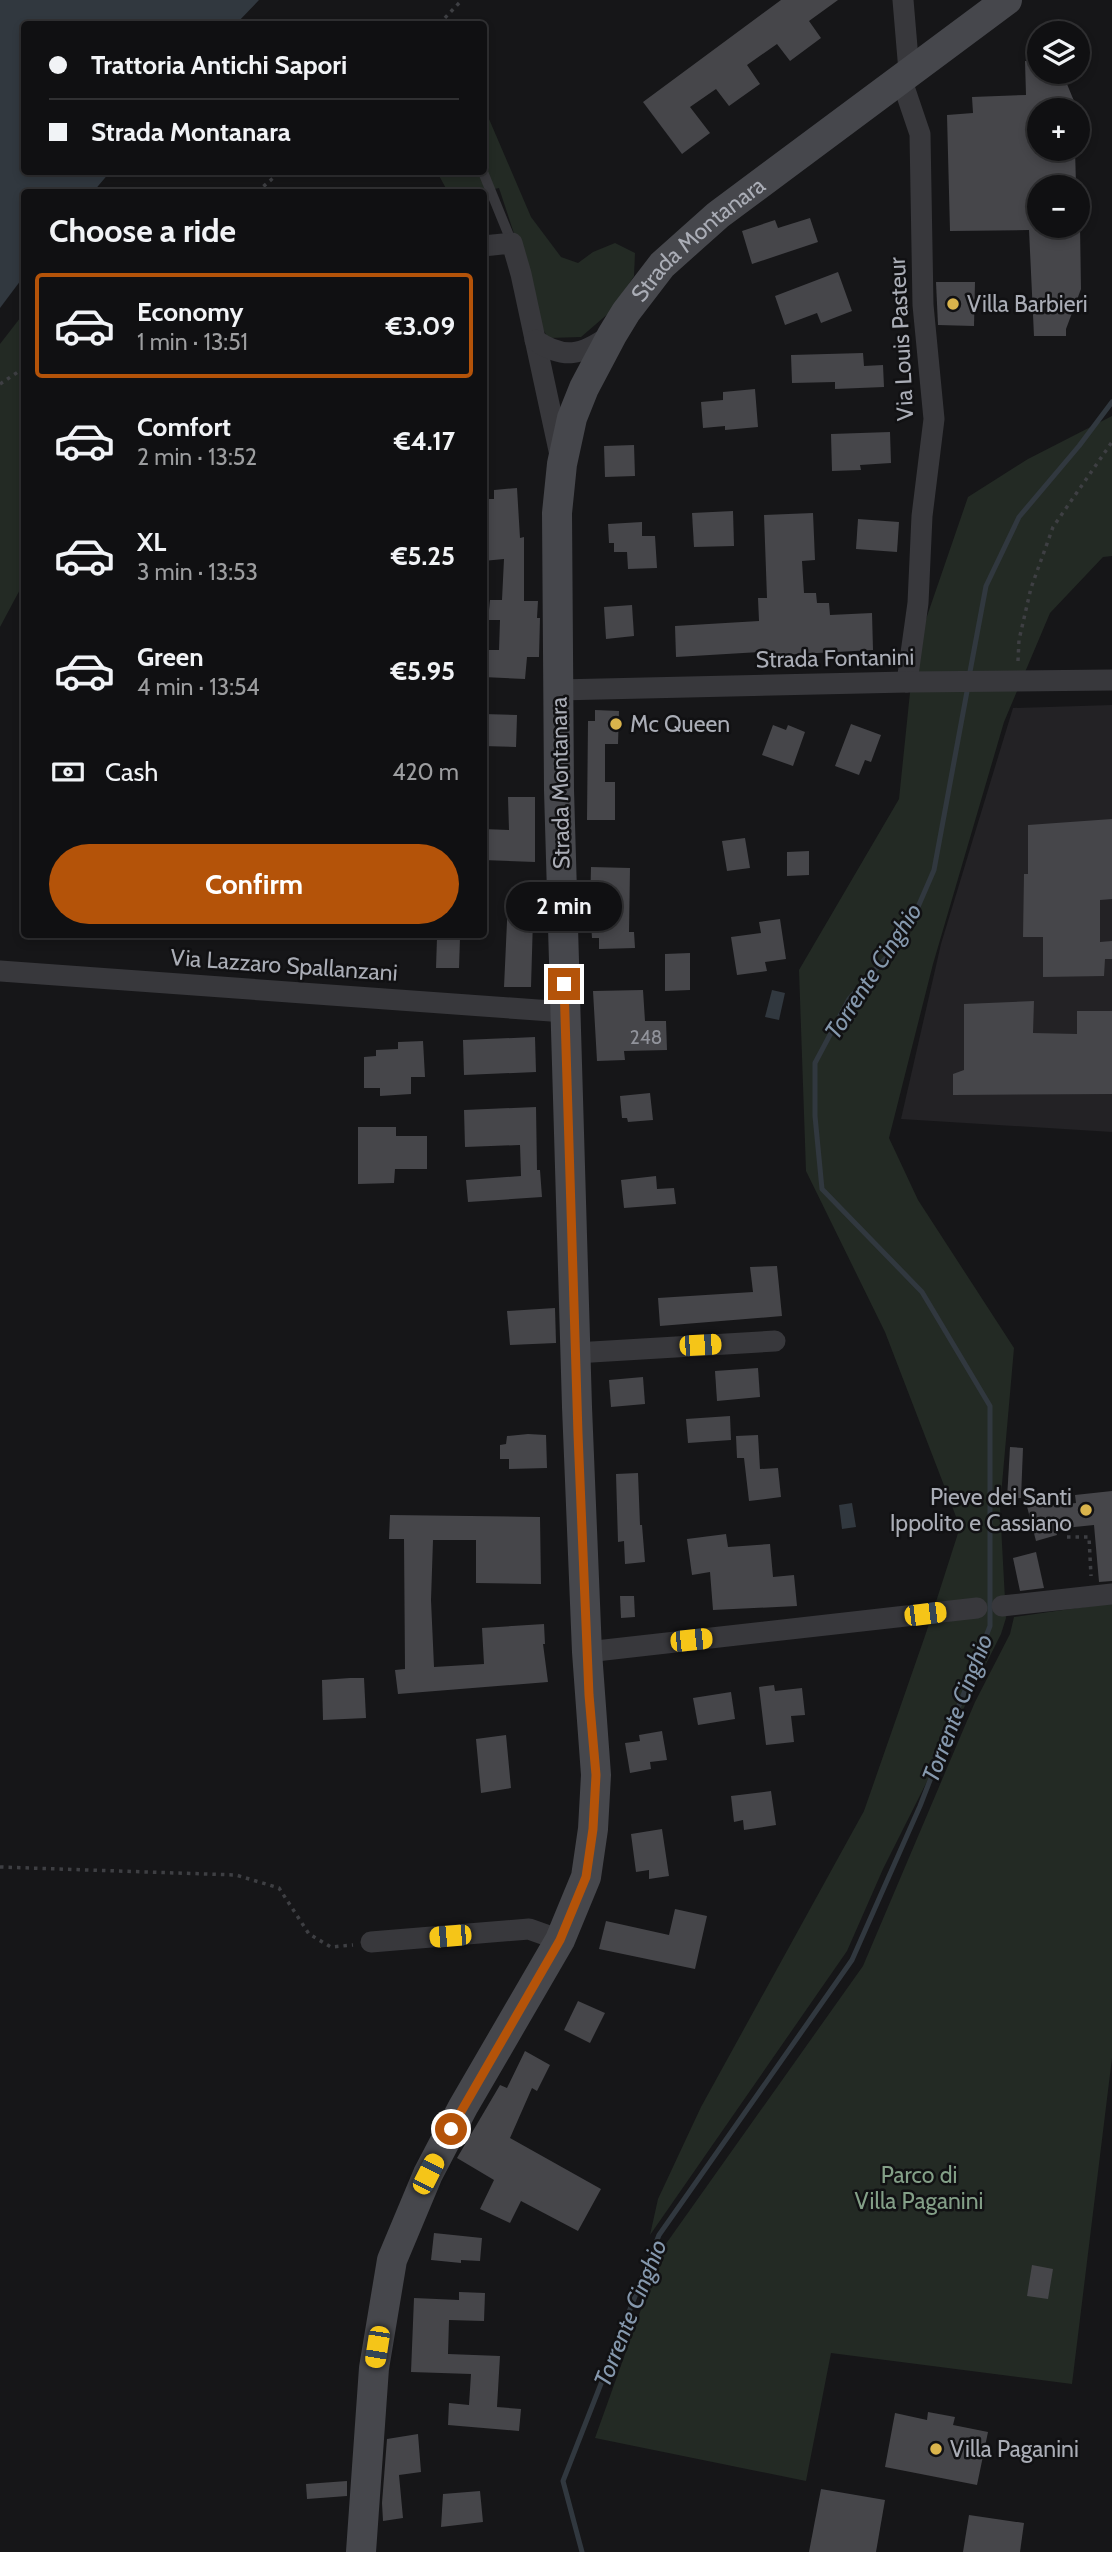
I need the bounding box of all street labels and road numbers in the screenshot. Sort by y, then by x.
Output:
street label: Strada Montanara [625,171,771,307]
street label: Via Louis Pasteur [883,256,919,422]
street label: Strada Fontanini [755,643,915,673]
street label: Strada Montanara [544,697,576,869]
street label: Via Lazzaro Spallanzani [169,943,399,987]

